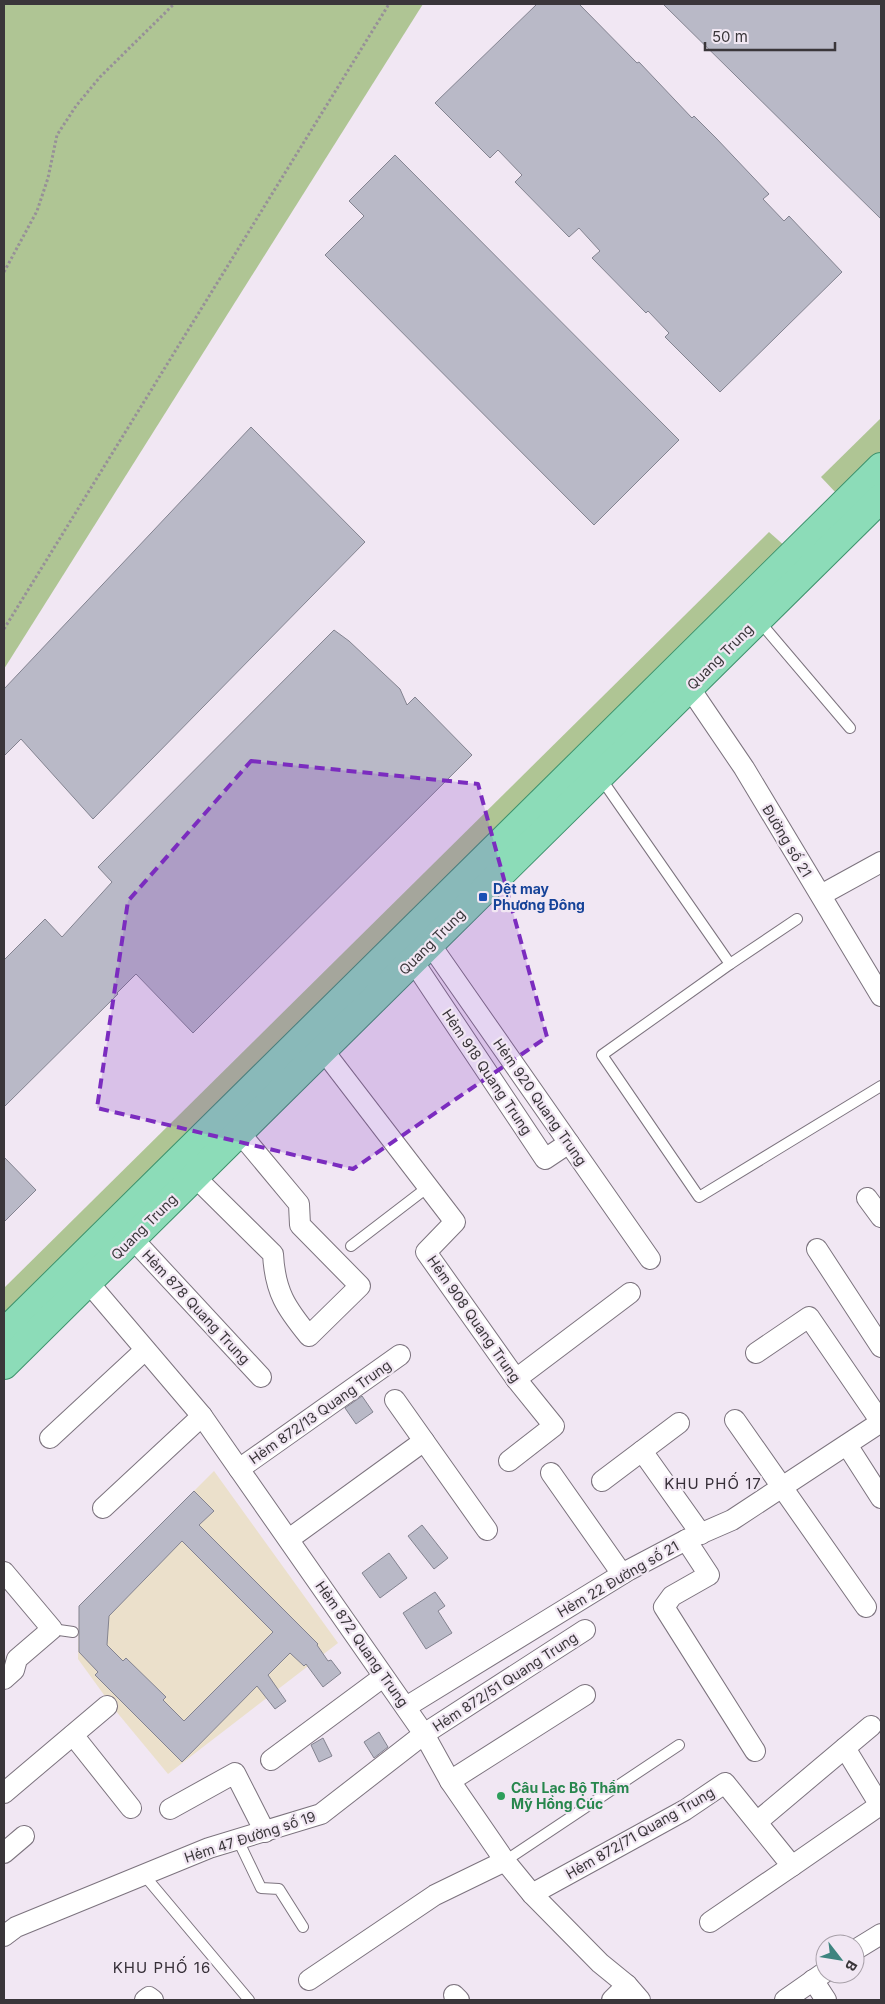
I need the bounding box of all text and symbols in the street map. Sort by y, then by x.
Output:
scale bar [705,20,835,52]
text: 50 m [712,27,748,46]
street label: Quang Trung [683,620,756,693]
street label: Đường số 21 [759,801,816,880]
place label: Dệt may Phương Đông [493,880,585,913]
marker: Dệt may Phương Đông [477,891,489,903]
street label: Quang Trung [395,905,468,978]
street label: Hẻm 918 Quang Trung [439,1006,536,1138]
street label: Hẻm 920 Quang Trung [490,1035,591,1168]
street label: Quang Trung [107,1190,180,1263]
street label: Hẻm 878 Quang Trung [139,1246,254,1367]
street label: Hẻm 908 Quang Trung [424,1252,525,1386]
street label: Hẻm 872/13 Quang Trung [245,1356,394,1467]
district label: KHU PHỐ 17 [664,1472,762,1493]
street label: Hẻm 22 Đường số 21 [554,1537,681,1620]
street label: Hẻm 872 Quang Trung [312,1577,412,1710]
street label: Hẻm 872/51 Quang Trung [429,1628,580,1735]
place label: Câu Lạc Bộ Thẩm Mỹ Hồng Cúc [511,1779,629,1812]
street label: Hẻm 872/71 Quang Trung [562,1783,717,1882]
marker: Câu Lạc Bộ Thẩm Mỹ Hồng Cúc [495,1790,507,1802]
street label: Hẻm 47 Đường số 19 [182,1807,318,1866]
north arrow [815,1934,865,1984]
district label: KHU PHỐ 16 [113,1956,211,1977]
text: B [842,1958,861,1974]

